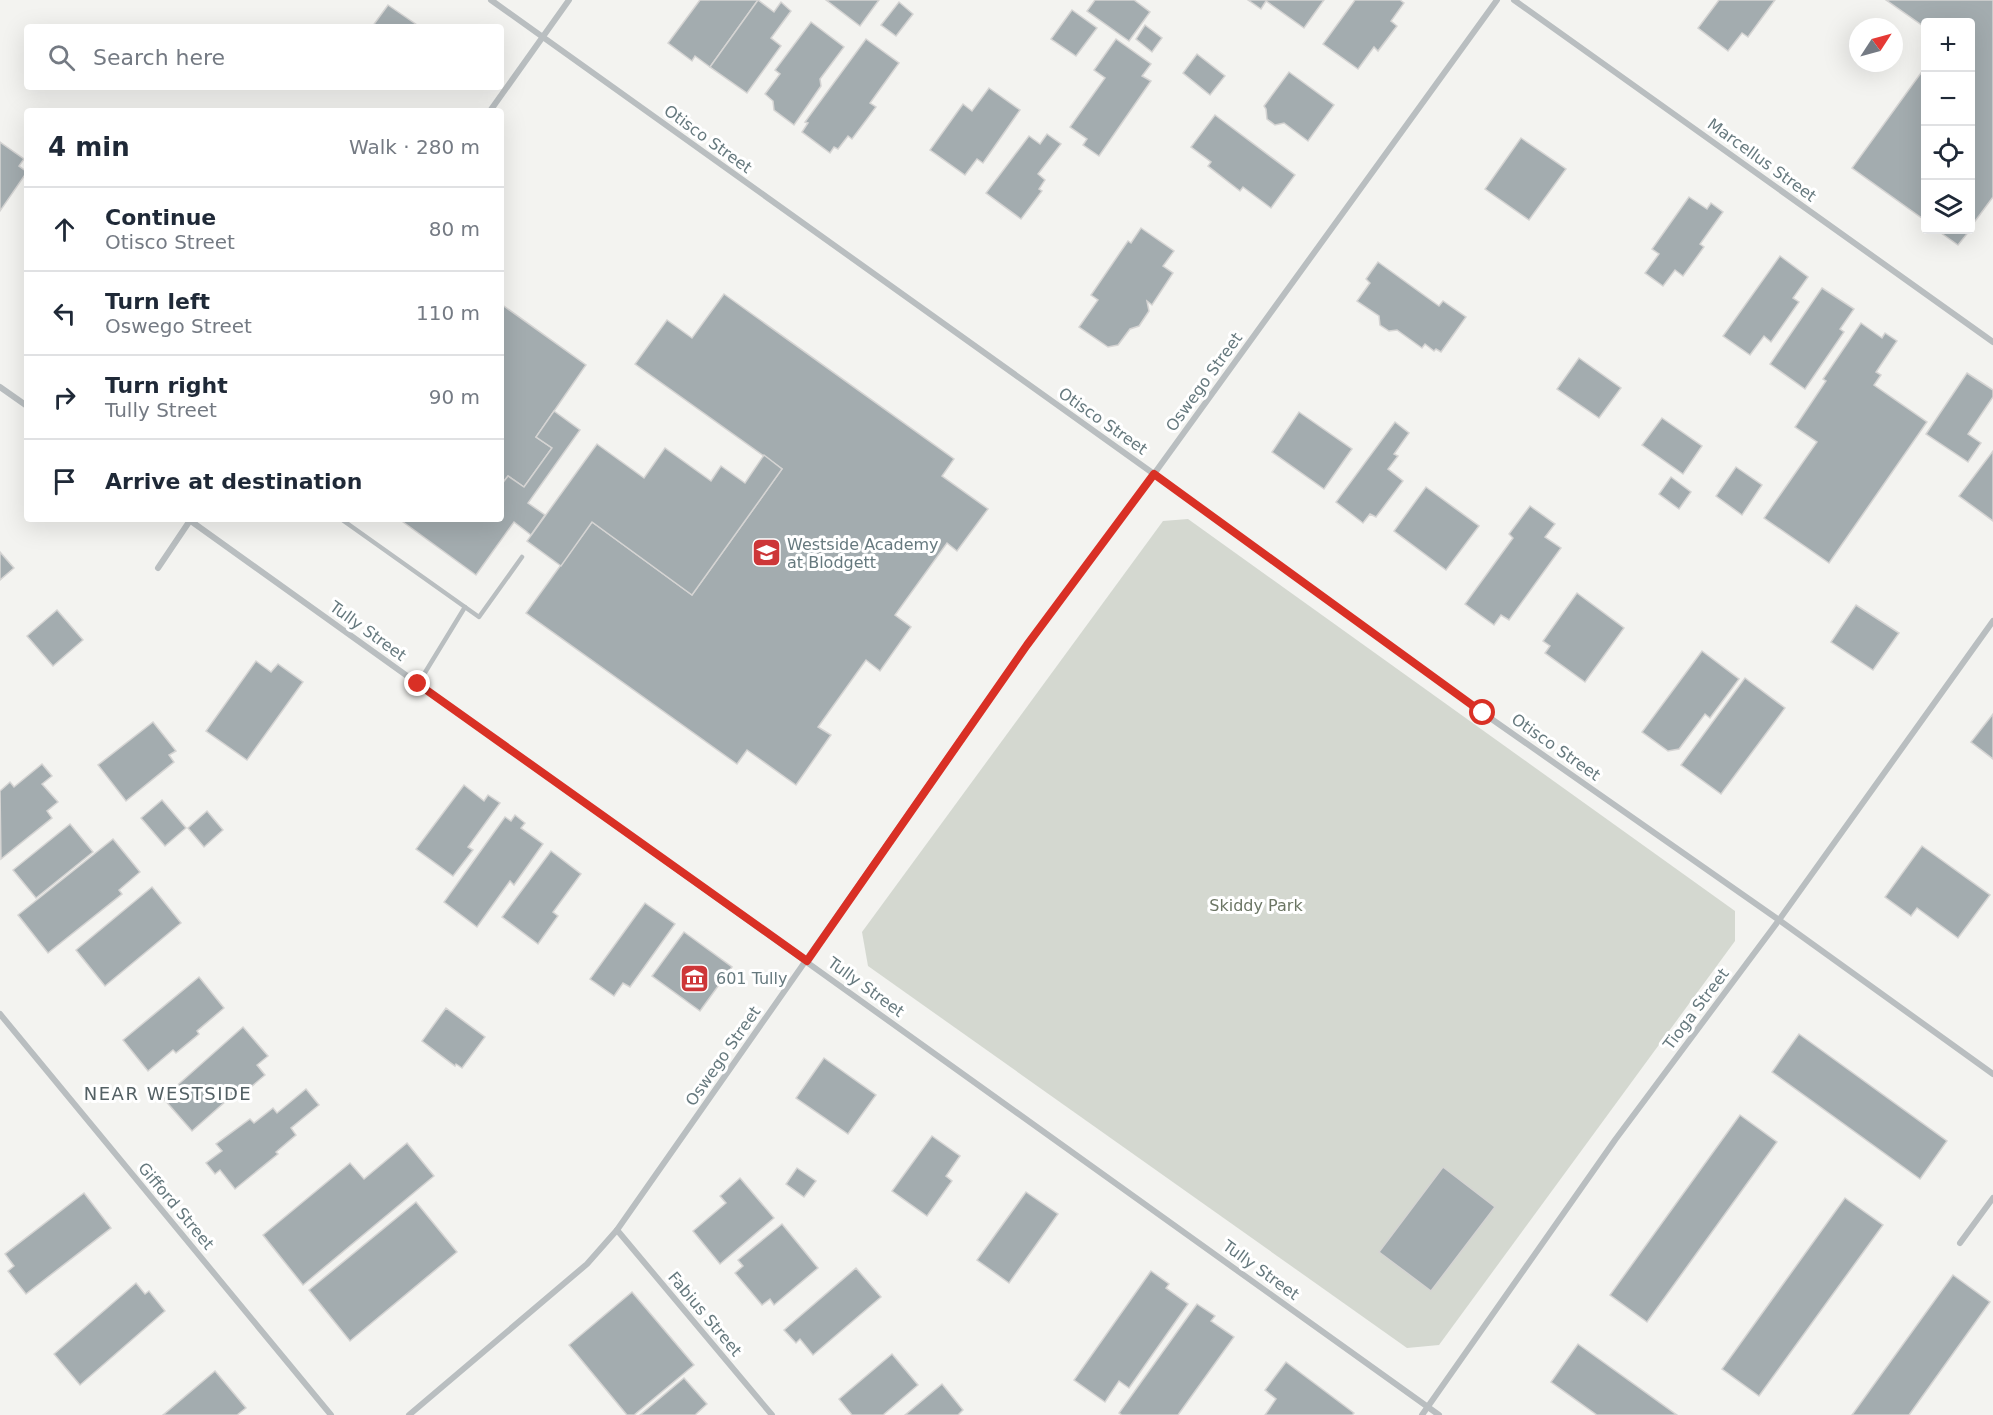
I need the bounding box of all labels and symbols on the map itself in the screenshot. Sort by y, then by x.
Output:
north arrow [1849,18,1903,72]
street label: Otisco Street [660,101,756,177]
street label: Marcellus Street [1704,114,1820,206]
street label: Oswego Street [1162,329,1246,435]
street label: Otisco Street [1055,383,1151,459]
place label: Westside Academy at Blodgett [787,535,939,572]
school or university icon: Westside Academy at Blodgett [750,537,782,569]
street label: Tully Street [325,596,410,665]
route end [404,670,430,696]
route start [1469,699,1495,725]
street label: Otisco Street [1508,709,1604,785]
park label: Skiddy Park [1209,896,1303,915]
street label: Tully Street [823,952,908,1021]
museum icon: 601 Tully [679,962,711,994]
street label: Tioga Street [1659,964,1733,1054]
place label: 601 Tully [716,969,787,988]
street label: Oswego Street [682,1002,764,1110]
district label: NEAR WESTSIDE [84,1083,252,1104]
street label: Gifford Street [134,1159,218,1253]
street label: Tully Street [1218,1235,1303,1304]
street label: Fabius Street [664,1268,746,1360]

